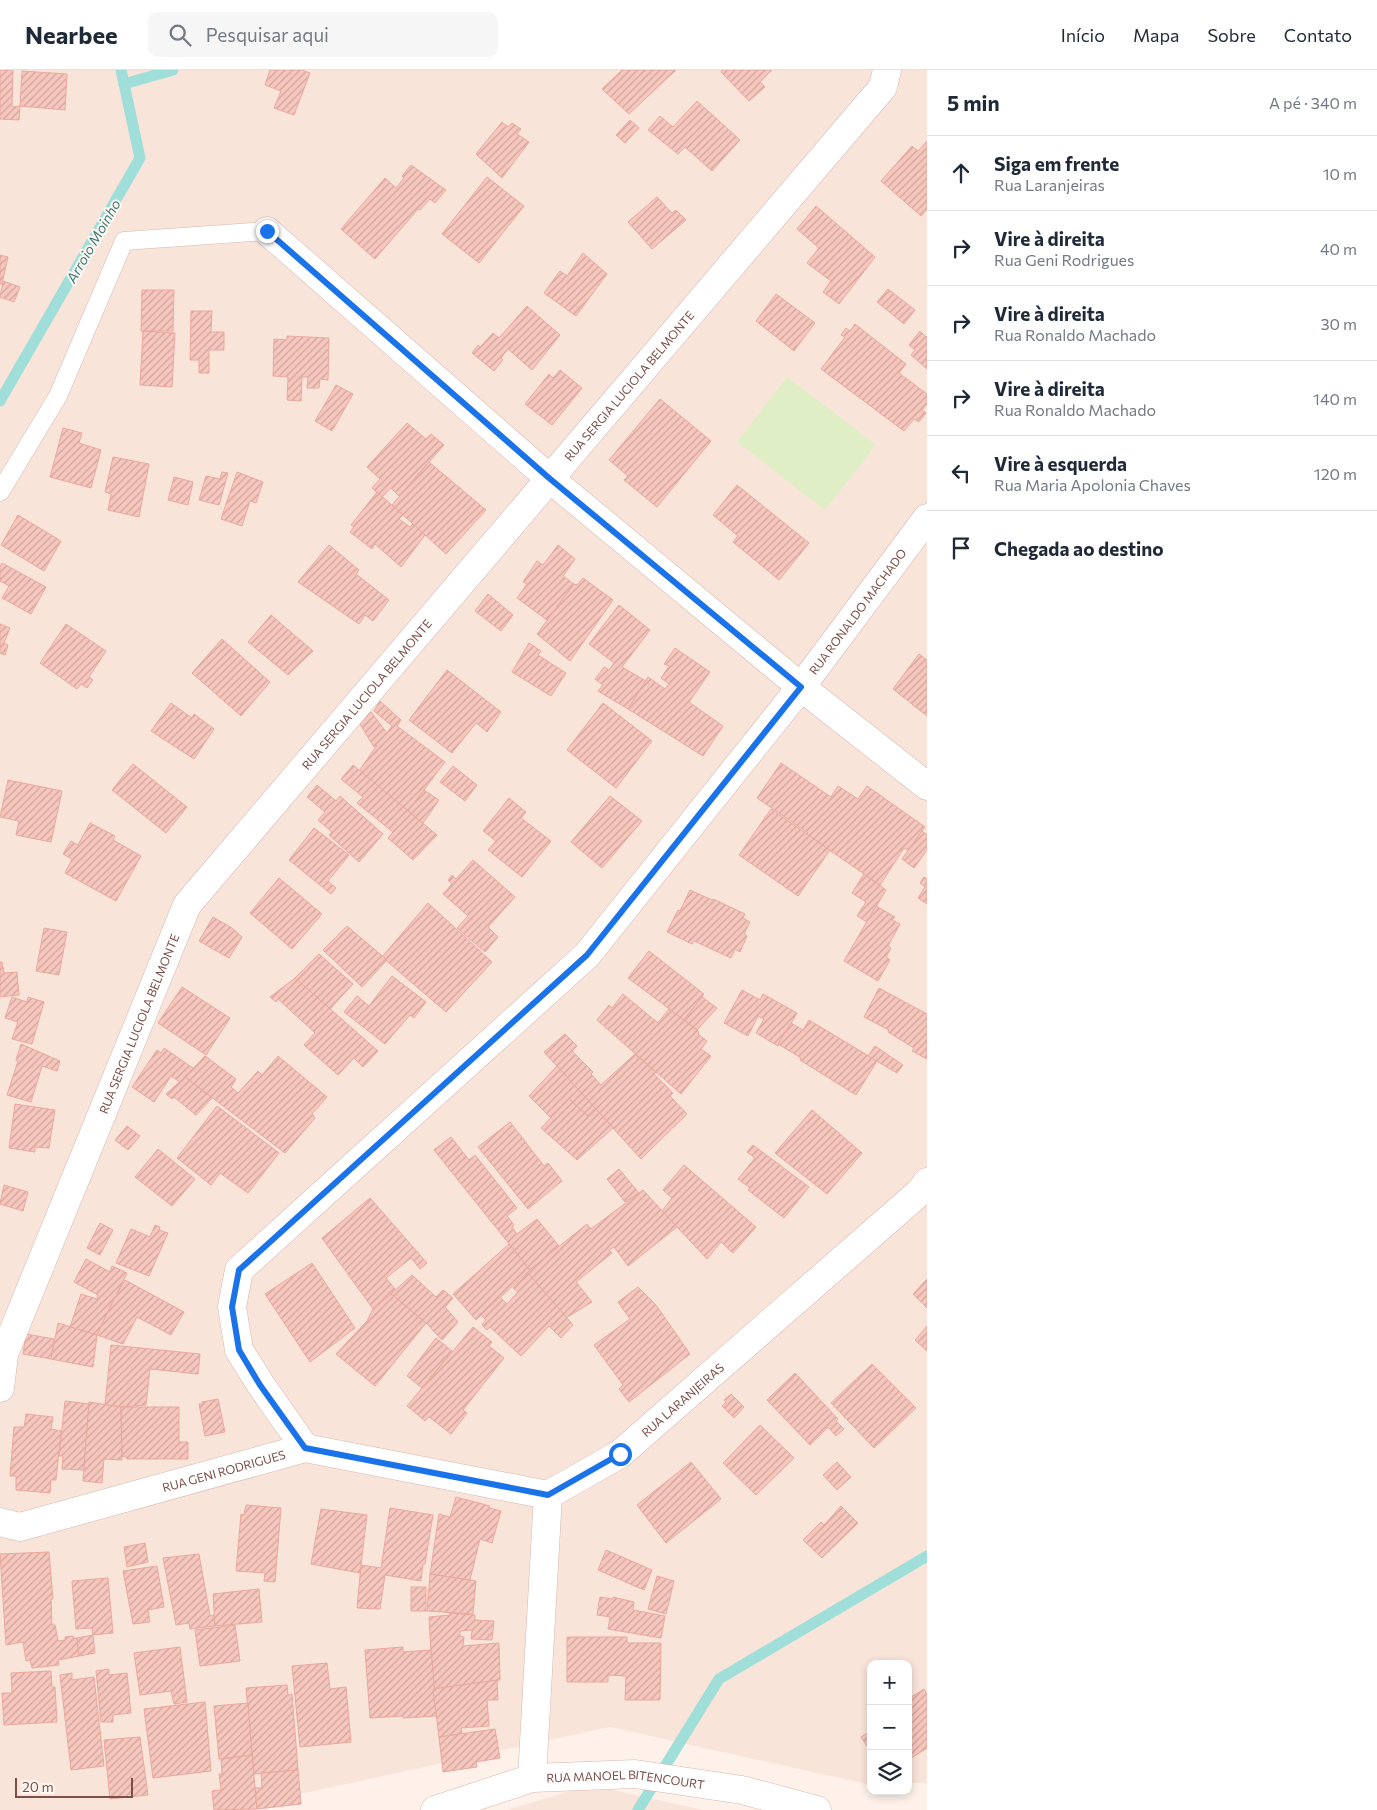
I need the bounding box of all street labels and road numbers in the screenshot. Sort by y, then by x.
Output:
street label: RUA SERGIA LUCIOLA BELMONTE [561,308,697,464]
street label: RUA RONALDO MACHADO [806,546,909,677]
street label: RUA SERGIA LUCIOLA BELMONTE [299,616,434,772]
street label: RUA SERGIA LUCIOLA BELMONTE [96,932,182,1116]
street label: RUA LARANJEIRAS [638,1360,726,1439]
street label: RUA GENI RODRIGUES [161,1447,287,1494]
street label: RUA MANOEL BITENCOURT [546,1767,706,1791]

